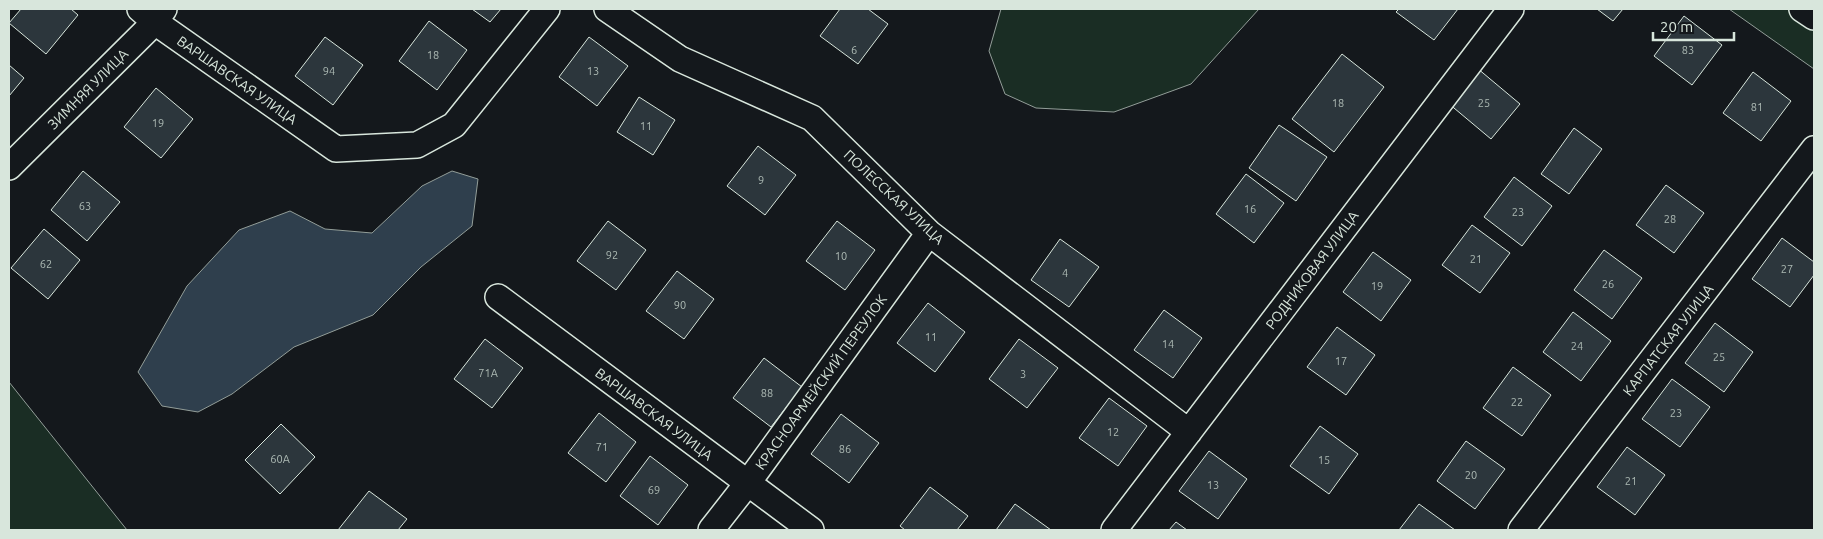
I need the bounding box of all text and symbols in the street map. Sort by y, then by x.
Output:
scale bar [1653,10,1734,42]
text: 20 m [1660,18,1693,35]
street label: ВАРШАВСКАЯ УЛИЦА [174,32,300,128]
house number: 6 [851,44,857,56]
house number: 83 [1682,44,1694,56]
street label: ЗИМНЯЯ УЛИЦА [45,46,131,132]
house number: 18 [427,49,439,61]
house number: 94 [323,65,335,77]
house number: 13 [587,65,599,77]
house number: 18 [1332,97,1344,109]
house number: 25 [1478,97,1490,109]
house number: 81 [1751,101,1763,113]
house number: 19 [152,117,164,129]
house number: 11 [640,120,652,132]
street label: ПОЛЕССКАЯ УЛИЦА [841,146,947,248]
house number: 9 [758,174,764,186]
house number: 63 [79,200,91,212]
house number: 16 [1244,203,1256,215]
house number: 23 [1512,206,1524,218]
street label: РОДНИКОВАЯ УЛИЦА [1262,208,1362,332]
house number: 28 [1664,213,1676,225]
house number: 92 [606,249,618,261]
house number: 10 [835,250,847,262]
house number: 21 [1470,253,1482,265]
house number: 62 [40,258,52,270]
house number: 27 [1781,263,1793,275]
house number: 4 [1062,267,1068,279]
house number: 26 [1602,278,1614,290]
house number: 19 [1371,280,1383,292]
street label: КАРПАТСКАЯ УЛИЦА [1620,281,1716,399]
street label: КРАСНОАРМЕЙСКИЙ ПЕРЕУЛОК [751,290,890,473]
house number: 90 [674,299,686,311]
house number: 11 [925,331,937,343]
house number: 14 [1162,338,1174,350]
house number: 24 [1571,340,1583,352]
house number: 25 [1713,351,1725,363]
house number: 17 [1335,355,1347,367]
street label: ВАРШАВСКАЯ УЛИЦА [592,365,716,463]
house number: 71А [478,367,499,379]
house number: 3 [1020,368,1026,380]
house number: 88 [761,387,773,399]
house number: 22 [1511,396,1523,408]
house number: 23 [1670,407,1682,419]
house number: 12 [1107,426,1119,438]
house number: 71 [596,441,608,453]
house number: 86 [839,443,851,455]
house number: 60А [270,453,291,465]
house number: 15 [1318,454,1330,466]
house number: 20 [1465,469,1477,481]
house number: 21 [1625,475,1637,487]
house number: 13 [1207,479,1219,491]
house number: 69 [648,484,660,496]

